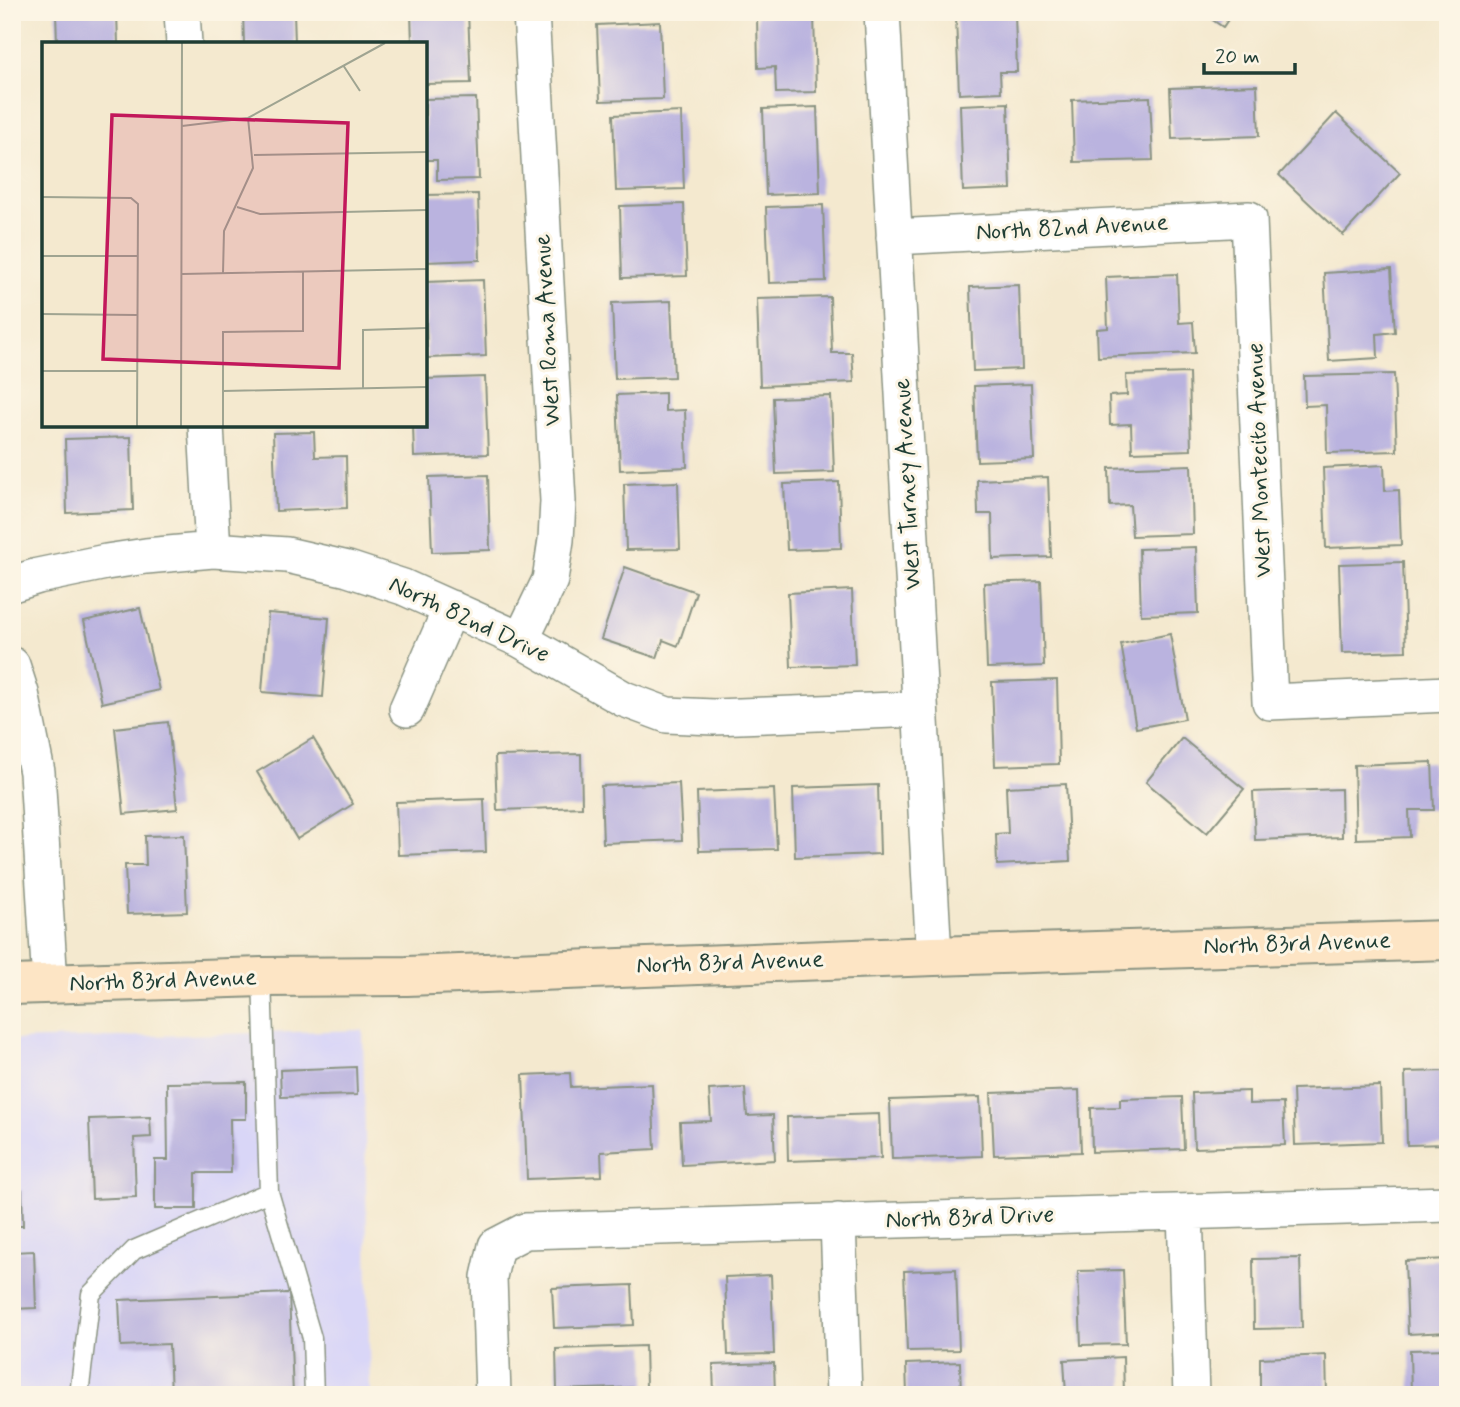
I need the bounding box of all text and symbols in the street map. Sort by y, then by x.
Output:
scale bar [1204,32,1296,76]
inset map [42,42,427,427]
text: 20 m [1215,43,1260,71]
street label: North 82nd Avenue [975,207,1169,249]
street label: West Roma Avenue [527,233,569,427]
street label: West Montecito Avenue [1240,342,1280,578]
street label: West Turney Avenue [887,377,929,591]
street label: North 82nd Drive [384,569,554,671]
street label: North 83rd Avenue [1203,925,1392,963]
street label: North 83rd Avenue [636,944,825,982]
street label: North 83rd Avenue [69,962,258,1000]
street label: North 83rd Drive [885,1200,1055,1236]

